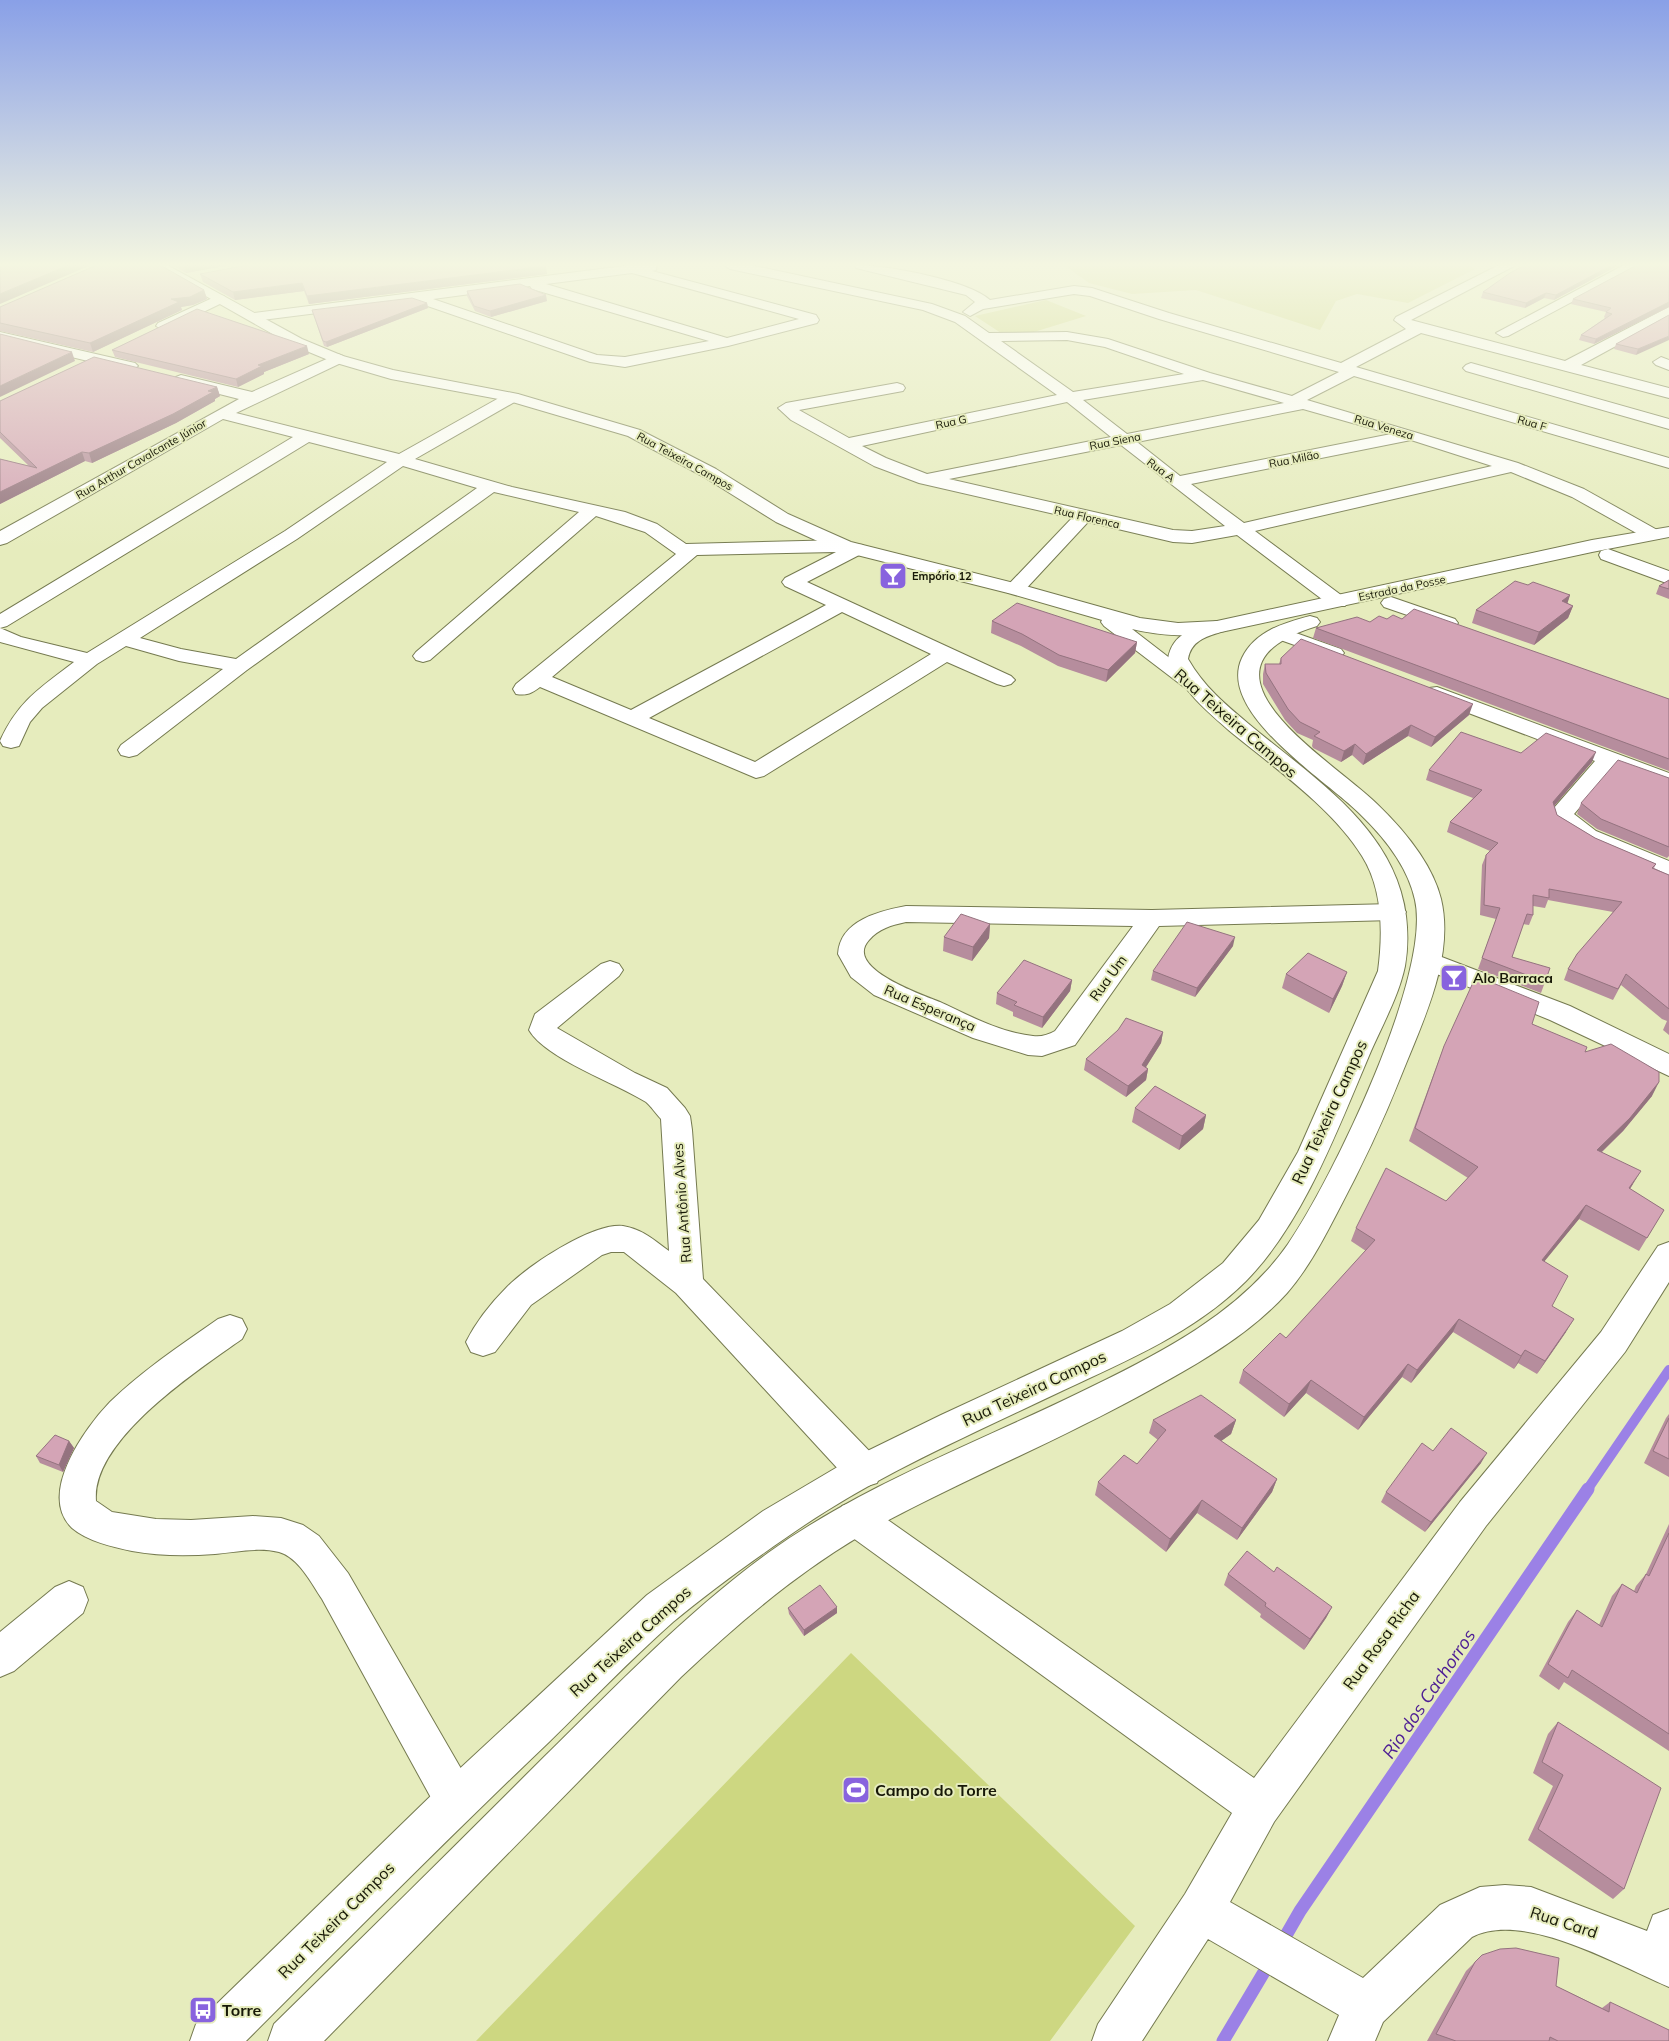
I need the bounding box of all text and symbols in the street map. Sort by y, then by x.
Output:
street label: Rua Veneza [1353,411,1415,443]
street label: Rua G [934,412,968,432]
street label: Rua F [1516,412,1548,434]
street label: Rua Arthur Cavalcante Júnior [73,416,209,502]
street label: Rua Teixeira Campos [635,429,735,493]
street label: Rua Siena [1088,429,1142,453]
street label: Rua Milão [1268,447,1320,471]
street label: Rua A [1144,455,1178,485]
street label: Rua Florenca [1053,503,1121,531]
bar icon: Empório 12 [878,561,908,591]
place label: Empório 12 [912,569,972,583]
street label: Estrada da Posse [1357,572,1447,604]
street label: Rua Teixeira Campos [1170,664,1302,782]
street label: Rua Um [1085,952,1131,1004]
bar icon: Alo Barraca [1439,963,1469,993]
place label: Alo Barraca [1473,969,1553,987]
street label: Rua Esperança [881,981,979,1035]
street label: Rua Teixeira Campos [1287,1037,1371,1187]
street label: Rua Antônio Alves [669,1143,695,1263]
street label: Rua Teixeira Campos [959,1346,1109,1430]
street label: Rua Teixeira Campos [565,1581,695,1701]
street label: Rua Rosa Richa [1338,1587,1424,1693]
water label: Rio dos Cachorros [1377,1625,1480,1763]
sports icon: Campo do Torre [841,1775,871,1805]
place label: Campo do Torre [875,1780,997,1800]
street label: Rua Teixeira Campos [274,1858,398,1982]
street label: Rua Card [1528,1902,1600,1942]
bus stop icon: Torre [188,1995,218,2025]
place label: Torre [222,2000,262,2020]

